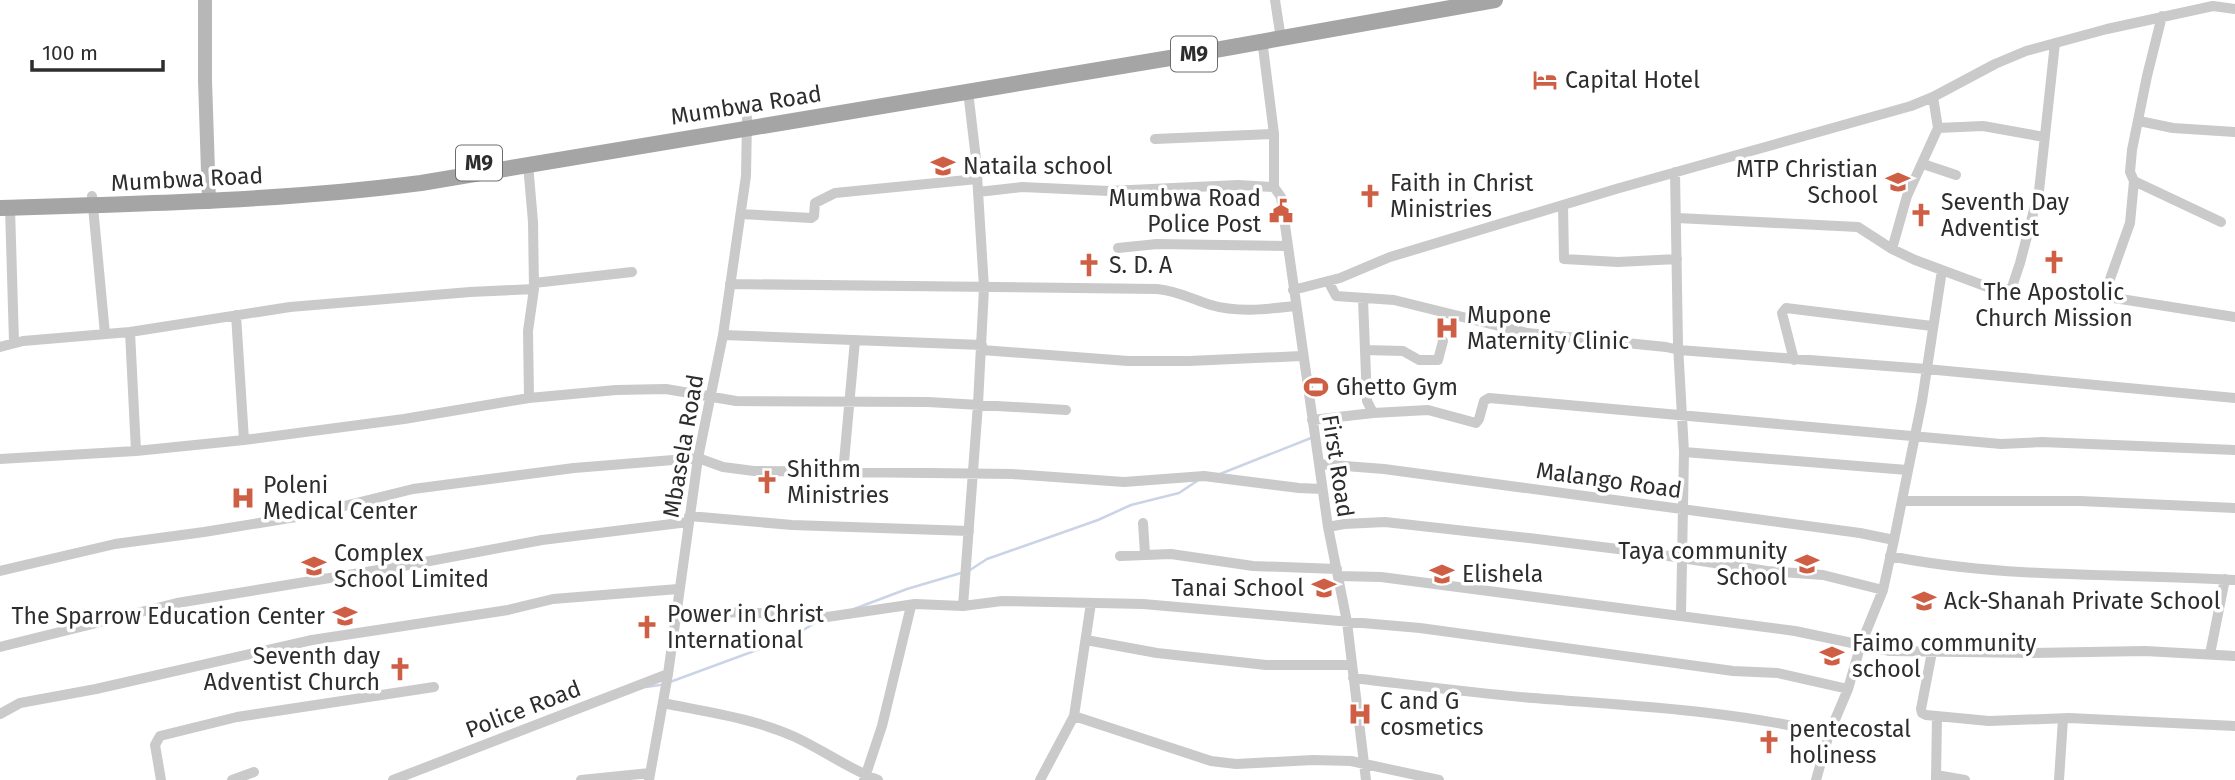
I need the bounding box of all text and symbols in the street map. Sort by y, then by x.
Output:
scale bar [32,28,163,72]
road number: M9 [1171,36,1217,72]
text: 100 m [42,40,98,66]
hotel icon: Capital Hotel [1531,66,1559,94]
place label: Capital Hotel [1565,66,1700,94]
street label: Mumbwa Road [668,79,824,131]
road number: M9 [456,146,502,180]
school or university icon: Nataila school [929,152,957,180]
place label: Nataila school [963,152,1113,180]
place label: MTP Christian School [1736,155,1878,209]
street label: Mumbwa Road [110,161,264,197]
school or university icon: MTP Christian School [1884,168,1912,196]
place label: Faith in Christ Ministries [1390,169,1534,223]
church icon: Faith in Christ Ministries [1356,182,1384,210]
place label: Mumbwa Road Police Post [1108,184,1262,238]
place label: Seventh Day Adventist [1941,188,2070,242]
public building icon: Mumbwa Road Police Post [1267,197,1295,225]
church icon: Seventh Day Adventist [1907,201,1935,229]
church icon: The Apostolic Church Mission [2040,248,2068,276]
church icon: S. D. A [1075,251,1103,279]
place label: S. D. A [1109,251,1173,279]
place label: The Apostolic Church Mission [1975,278,2133,332]
place label: Mupone Maternity Clinic [1467,301,1629,355]
hospital icon: Mupone Maternity Clinic [1433,314,1461,342]
street label: Mbasela Road [657,372,709,520]
sports icon: Ghetto Gym [1302,373,1330,401]
place label: Ghetto Gym [1336,373,1458,401]
street label: First Road [1316,413,1360,519]
place label: Shithm Ministries [787,455,889,509]
street label: Malango Road [1534,456,1684,504]
church icon: Shithm Ministries [753,468,781,496]
place label: Poleni Medical Center [263,471,417,525]
hospital icon: Poleni Medical Center [229,484,257,512]
place label: Taya community School [1618,537,1788,591]
place label: Complex School Limited [334,539,489,593]
school or university icon: Taya community School [1793,550,1821,578]
school or university icon: Complex School Limited [300,552,328,580]
school or university icon: Elishela [1428,560,1456,588]
place label: Elishela [1462,560,1543,588]
place label: Tanai School [1172,574,1304,602]
school or university icon: Tanai School [1310,574,1338,602]
school or university icon: Ack-Shanah Private School [1910,587,1938,615]
place label: Ack-Shanah Private School [1944,587,2221,615]
place label: Power in Christ International [667,600,824,654]
place label: The Sparrow Education Center [12,602,325,630]
school or university icon: The Sparrow Education Center [331,602,359,630]
church icon: Power in Christ International [633,613,661,641]
place label: Faimo community school [1852,629,2037,683]
place label: Seventh day Adventist Church [204,642,381,696]
school or university icon: Faimo community school [1818,642,1846,670]
church icon: Seventh day Adventist Church [386,655,414,683]
street label: Police Road [461,674,585,744]
place label: C and G cosmetics [1380,687,1483,741]
hospital icon: C and G cosmetics [1346,700,1374,728]
place label: pentecostal holiness [1789,715,1911,769]
church icon: pentecostal holiness [1755,728,1783,756]

